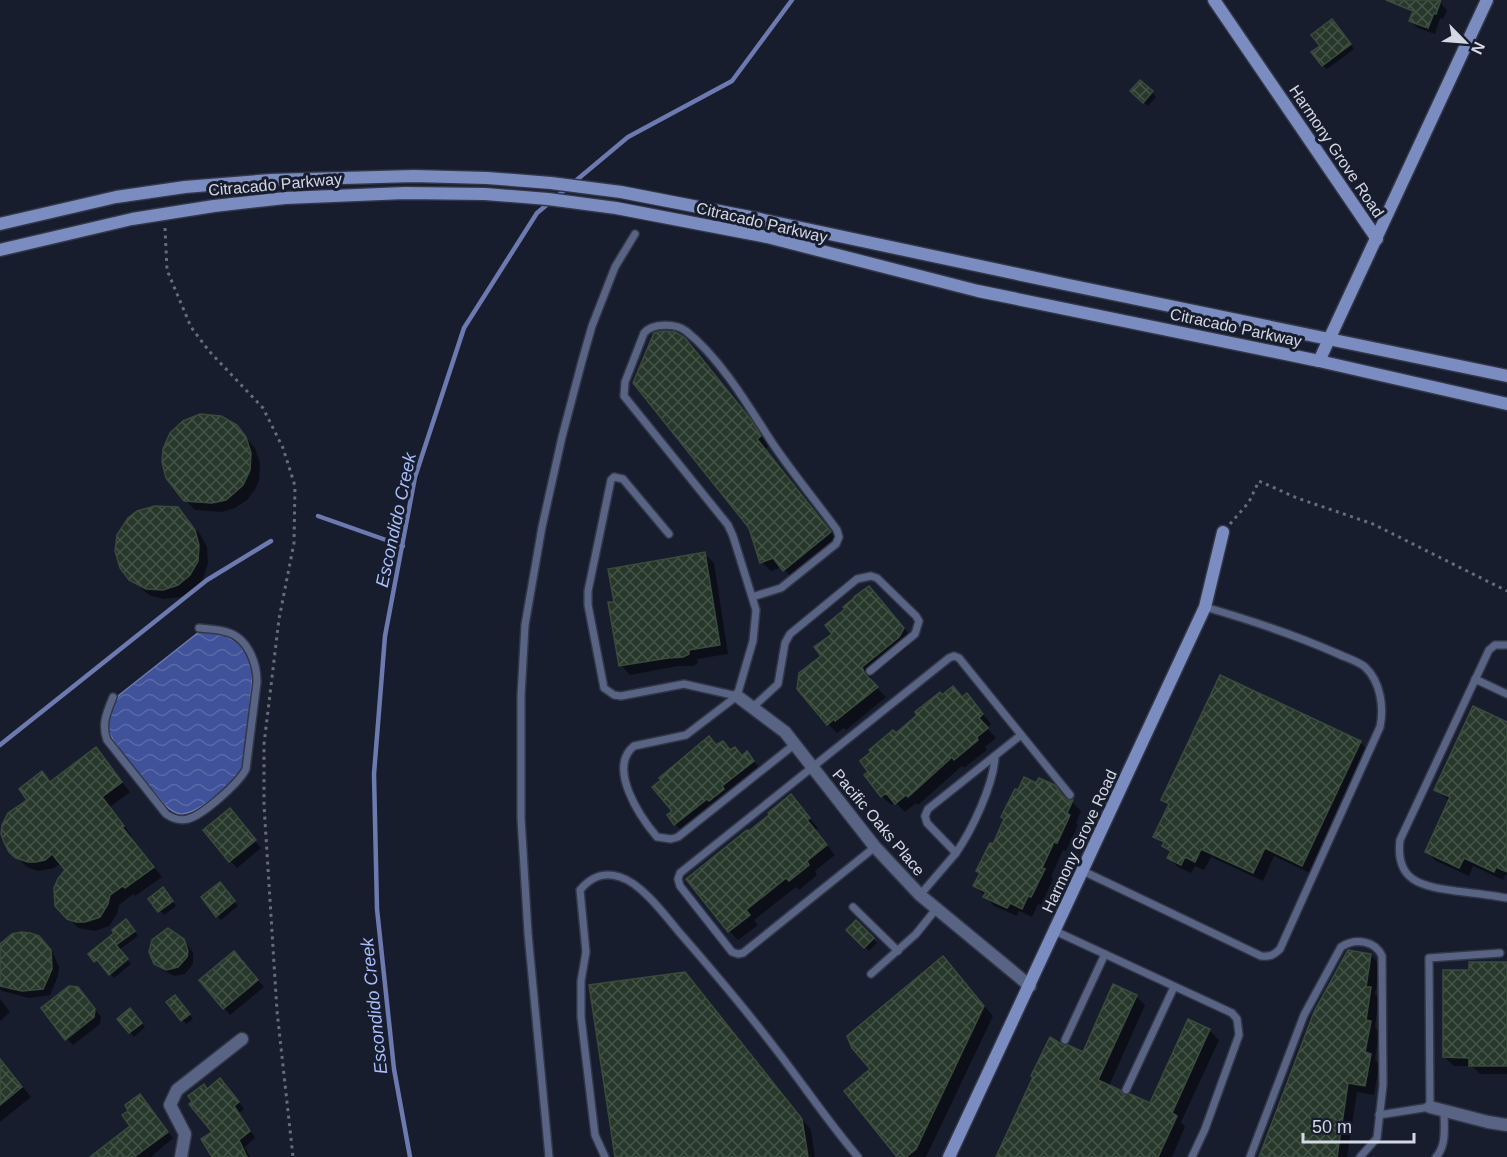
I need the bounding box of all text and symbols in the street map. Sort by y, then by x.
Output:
north arrow [1435,12,1495,72]
text: N [1468,39,1488,57]
street label: Harmony Grove Road [1286,82,1387,221]
street label: Citracado Parkway [207,170,343,199]
street label: Citracado Parkway [695,199,829,246]
street label: Citracado Parkway [1168,305,1303,350]
water label: Escondido Creek [372,450,420,589]
street label: Pacific Oaks Place [829,766,928,879]
street label: Harmony Grove Road [1039,767,1120,915]
water label: Escondido Creek [357,936,391,1075]
scale bar [1303,1106,1414,1144]
text: 50 m [1312,1117,1352,1137]

